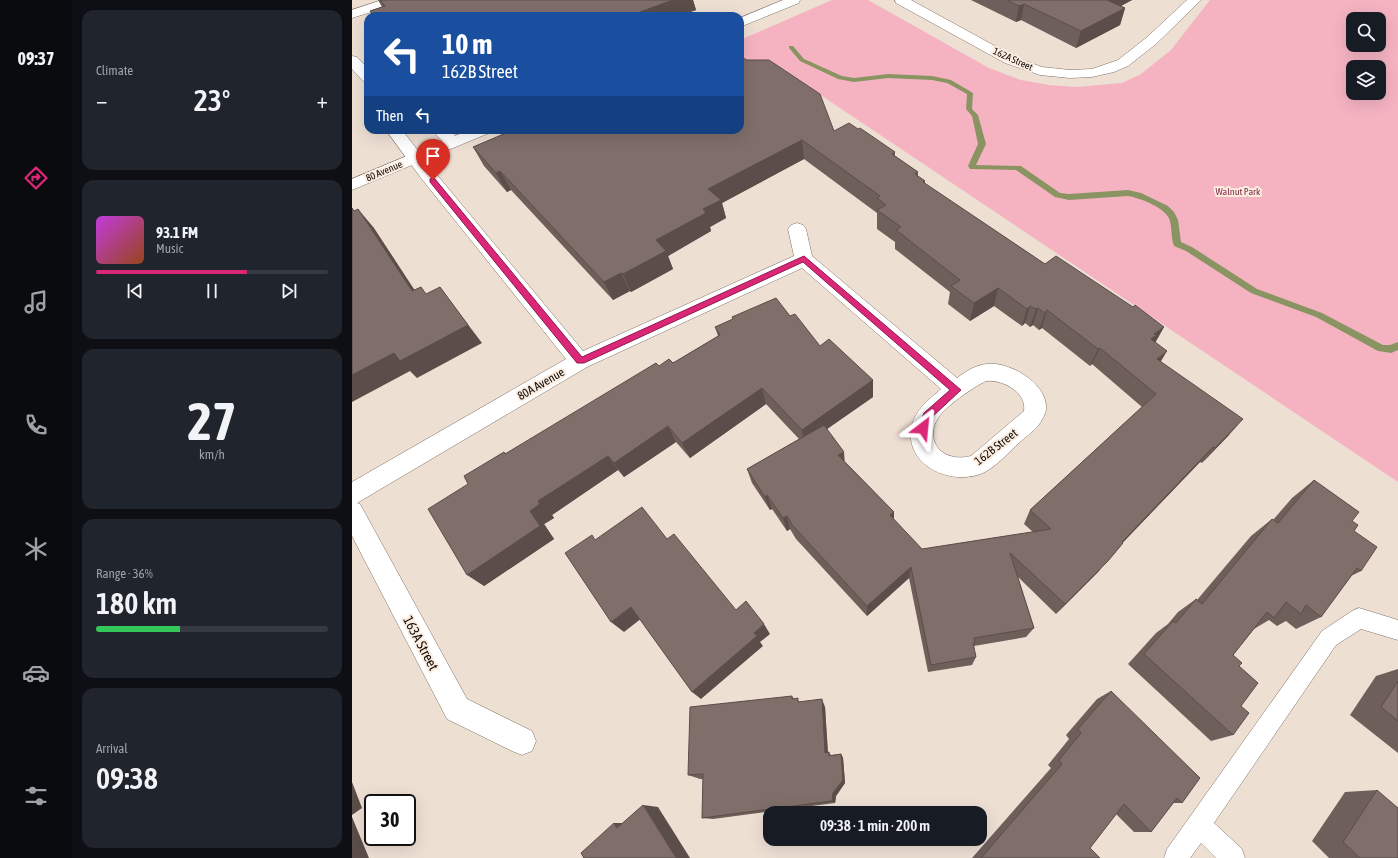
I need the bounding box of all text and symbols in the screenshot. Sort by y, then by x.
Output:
map controls [1346,12,1386,100]
button: search [1346,12,1386,52]
icon: left [376,28,428,80]
text: 10 m [442,28,492,60]
street label: 162A Street [991,45,1035,73]
text: 09:37 [17,48,55,69]
button: layers [1346,60,1386,100]
text: 162B Street [442,61,518,82]
text: Climate [96,63,133,78]
text: 23° [194,83,230,117]
text: − [96,87,107,113]
text: + [317,87,328,113]
icon: left [412,104,434,126]
text: Then [376,107,404,124]
pin [416,139,450,180]
icon: arrive [422,145,444,167]
street label: 80 Avenue [364,158,404,184]
icon: directions [22,164,50,192]
park label: Walnut Park [1216,186,1261,197]
text: 93.1 FM [156,224,198,241]
text: Music [156,241,183,256]
icon: previous [124,280,146,302]
icon: pause [201,280,223,302]
icon: next [278,280,300,302]
icon: music [22,288,50,316]
street label: 80A Avenue [515,365,567,403]
text: 27 [188,391,236,451]
position arrow [902,407,944,449]
icon: phone [22,411,50,439]
street label: 162B Street [972,426,1021,468]
text: km/h [199,447,225,462]
icon: climate [22,535,50,563]
text: Range · 36% [96,566,153,581]
text: 180 km [96,586,177,620]
street label: 163A Street [400,613,442,673]
icon: car [22,659,50,687]
text: Arrival [96,741,128,756]
text: 09:38 [96,761,158,795]
icon: filters [22,782,50,810]
speed limit sign: 30 [364,794,416,846]
text: 09:38 · 1 min · 200 m [820,817,930,834]

